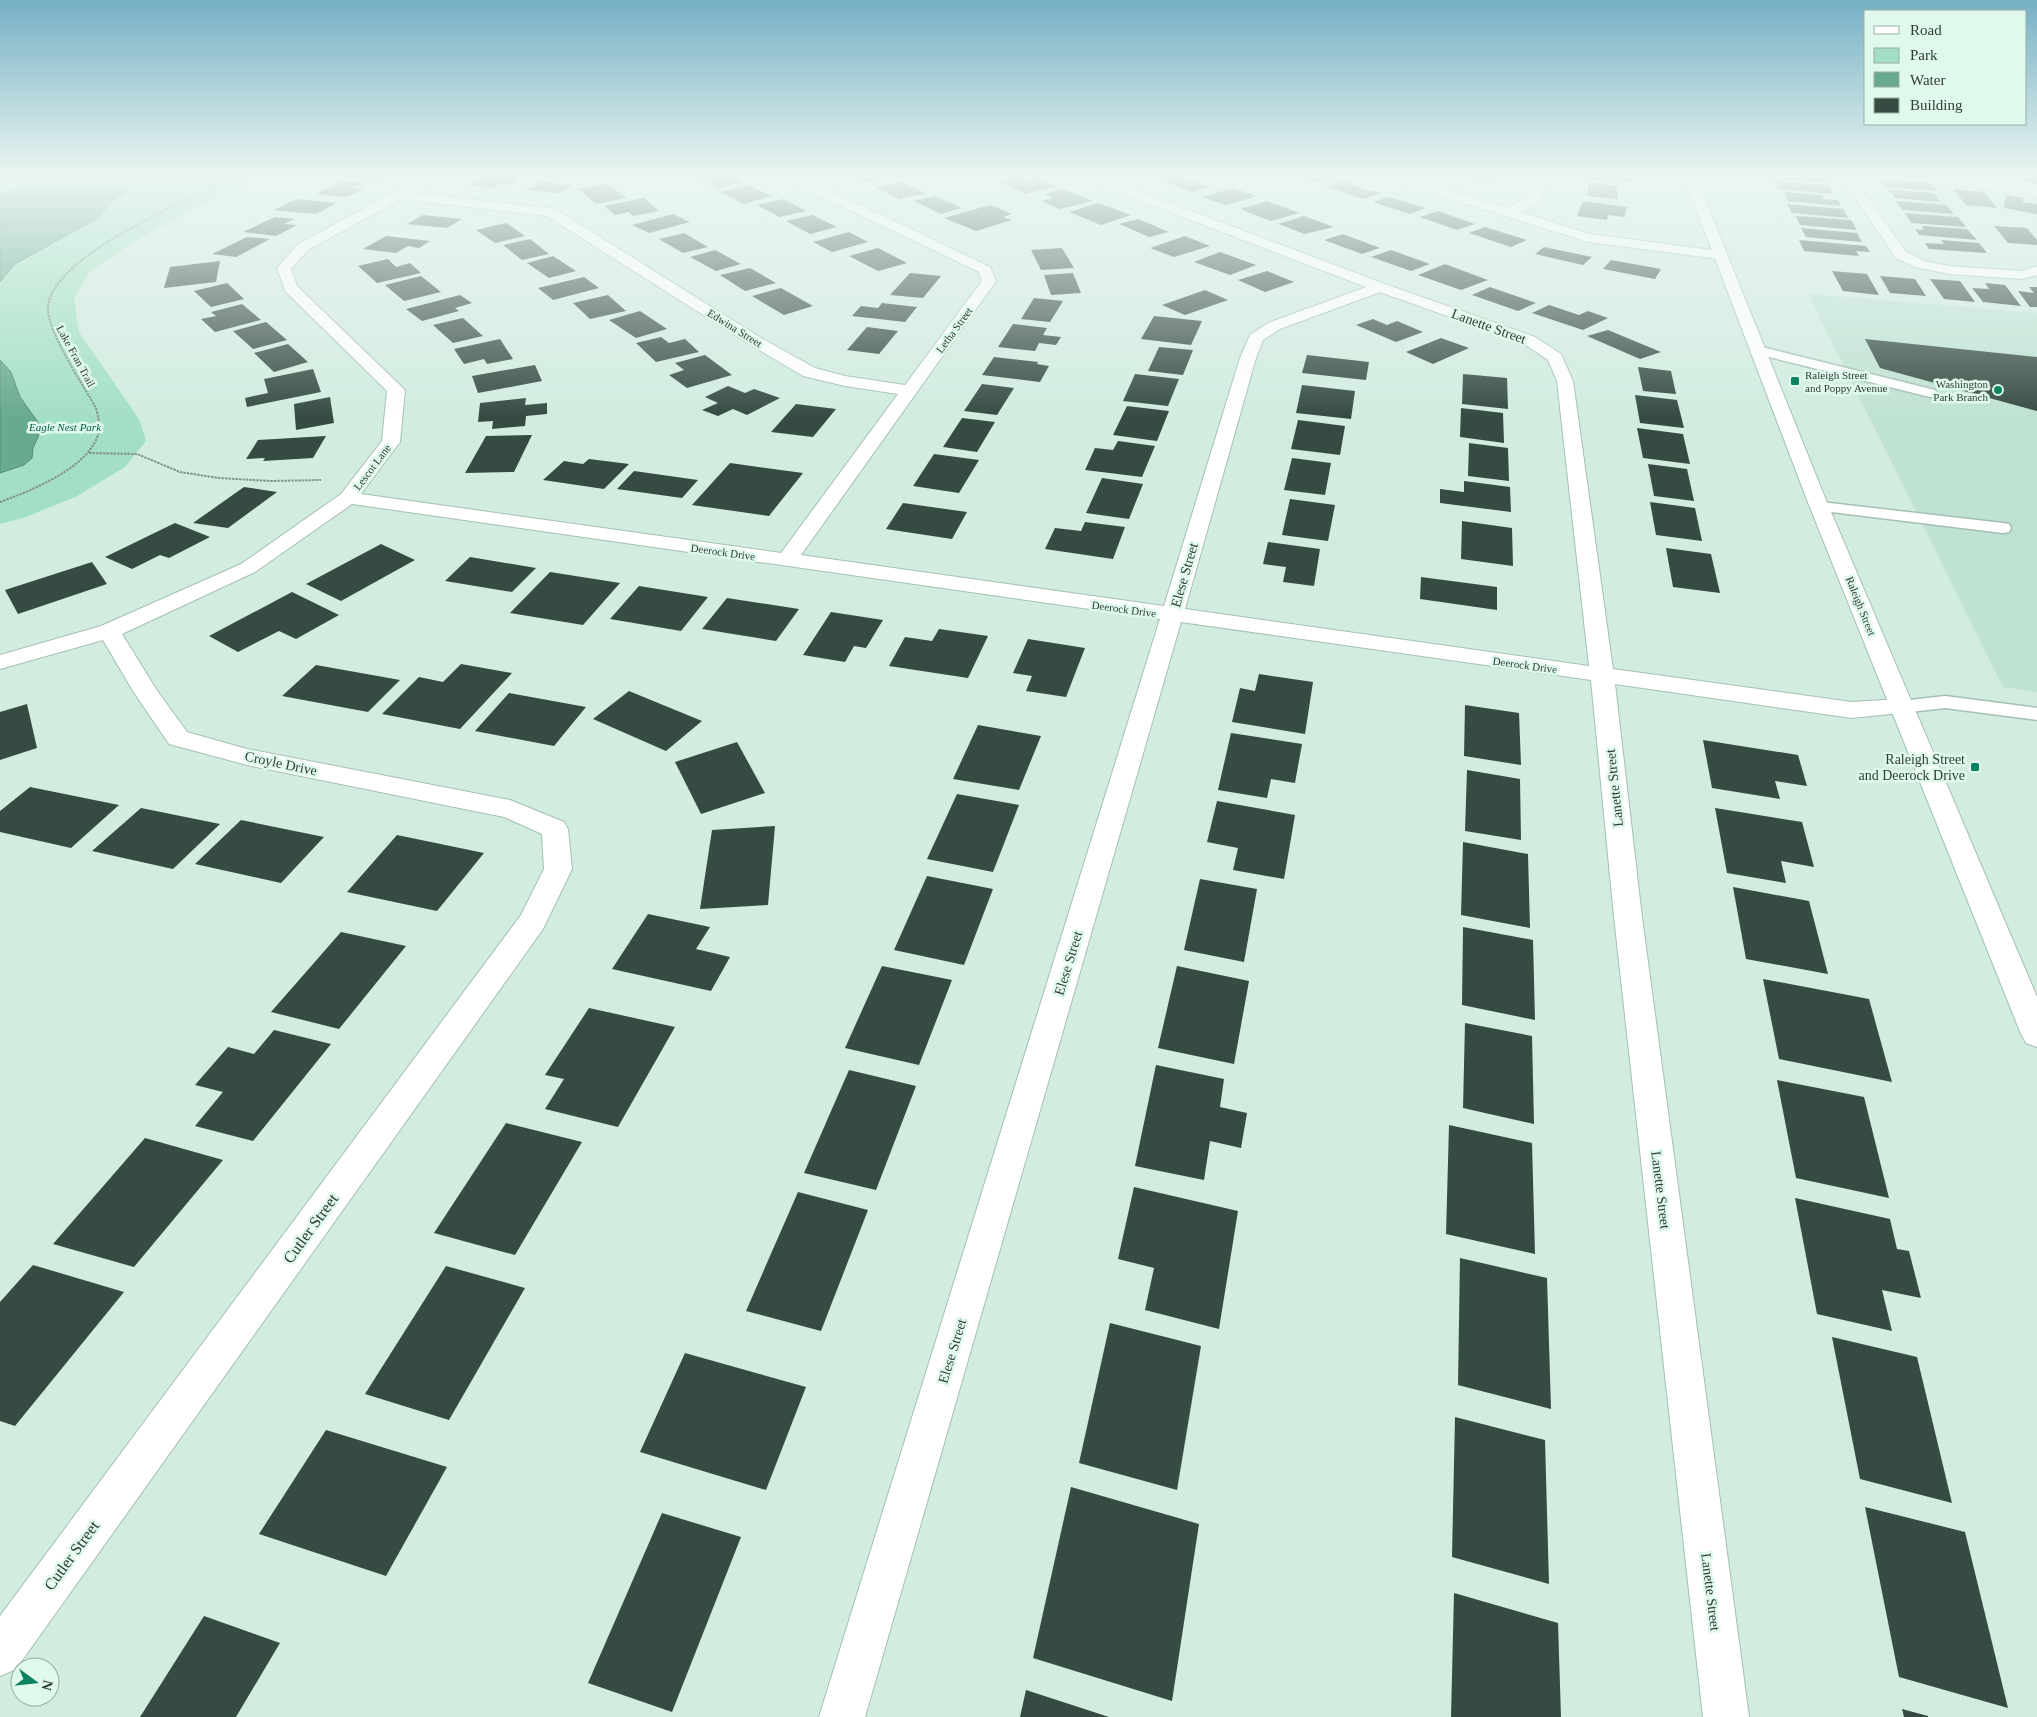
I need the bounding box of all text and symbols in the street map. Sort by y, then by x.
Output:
legend [1864,10,2027,125]
text: Road [1910,22,1942,38]
text: Park [1910,47,1938,63]
text: Water [1910,72,1945,88]
text: Building [1910,97,1963,113]
street label: Letha Street [933,305,975,355]
street label: Edwina Street [706,306,764,350]
street label: Lanette Street [1450,306,1528,347]
street label: Lake Fran Trail [54,323,98,389]
place label: Raleigh Street and Poppy Avenue [1805,369,1887,394]
marker: Raleigh Street and Poppy Avenue [1789,375,1801,387]
place label: Washington Park Branch [1933,378,1988,403]
marker: Washington Park Branch [1992,384,2004,396]
park label: Eagle Nest Park [28,421,102,433]
street label: Lescot Lane [351,442,393,492]
street label: Elese Street [1168,541,1201,609]
street label: Deerock Drive [690,542,756,562]
street label: Raleigh Street [1844,575,1878,637]
street label: Deerock Drive [1091,599,1157,619]
street label: Deerock Drive [1492,655,1558,675]
street label: Lanette Street [1603,748,1626,828]
street label: Croyle Drive [243,749,318,778]
place label: Raleigh Street and Deerock Drive [1858,752,1965,783]
marker: Raleigh Street and Deerock Drive [1969,761,1981,773]
street label: Elese Street [1052,929,1085,997]
street label: Lanette Street [1648,1150,1673,1230]
street label: Cutler Street [280,1190,342,1266]
street label: Elese Street [936,1317,969,1385]
street label: Cutler Street [41,1517,103,1593]
street label: Lanette Street [1698,1552,1723,1632]
north arrow [10,1657,60,1707]
text: N [39,1678,56,1692]

